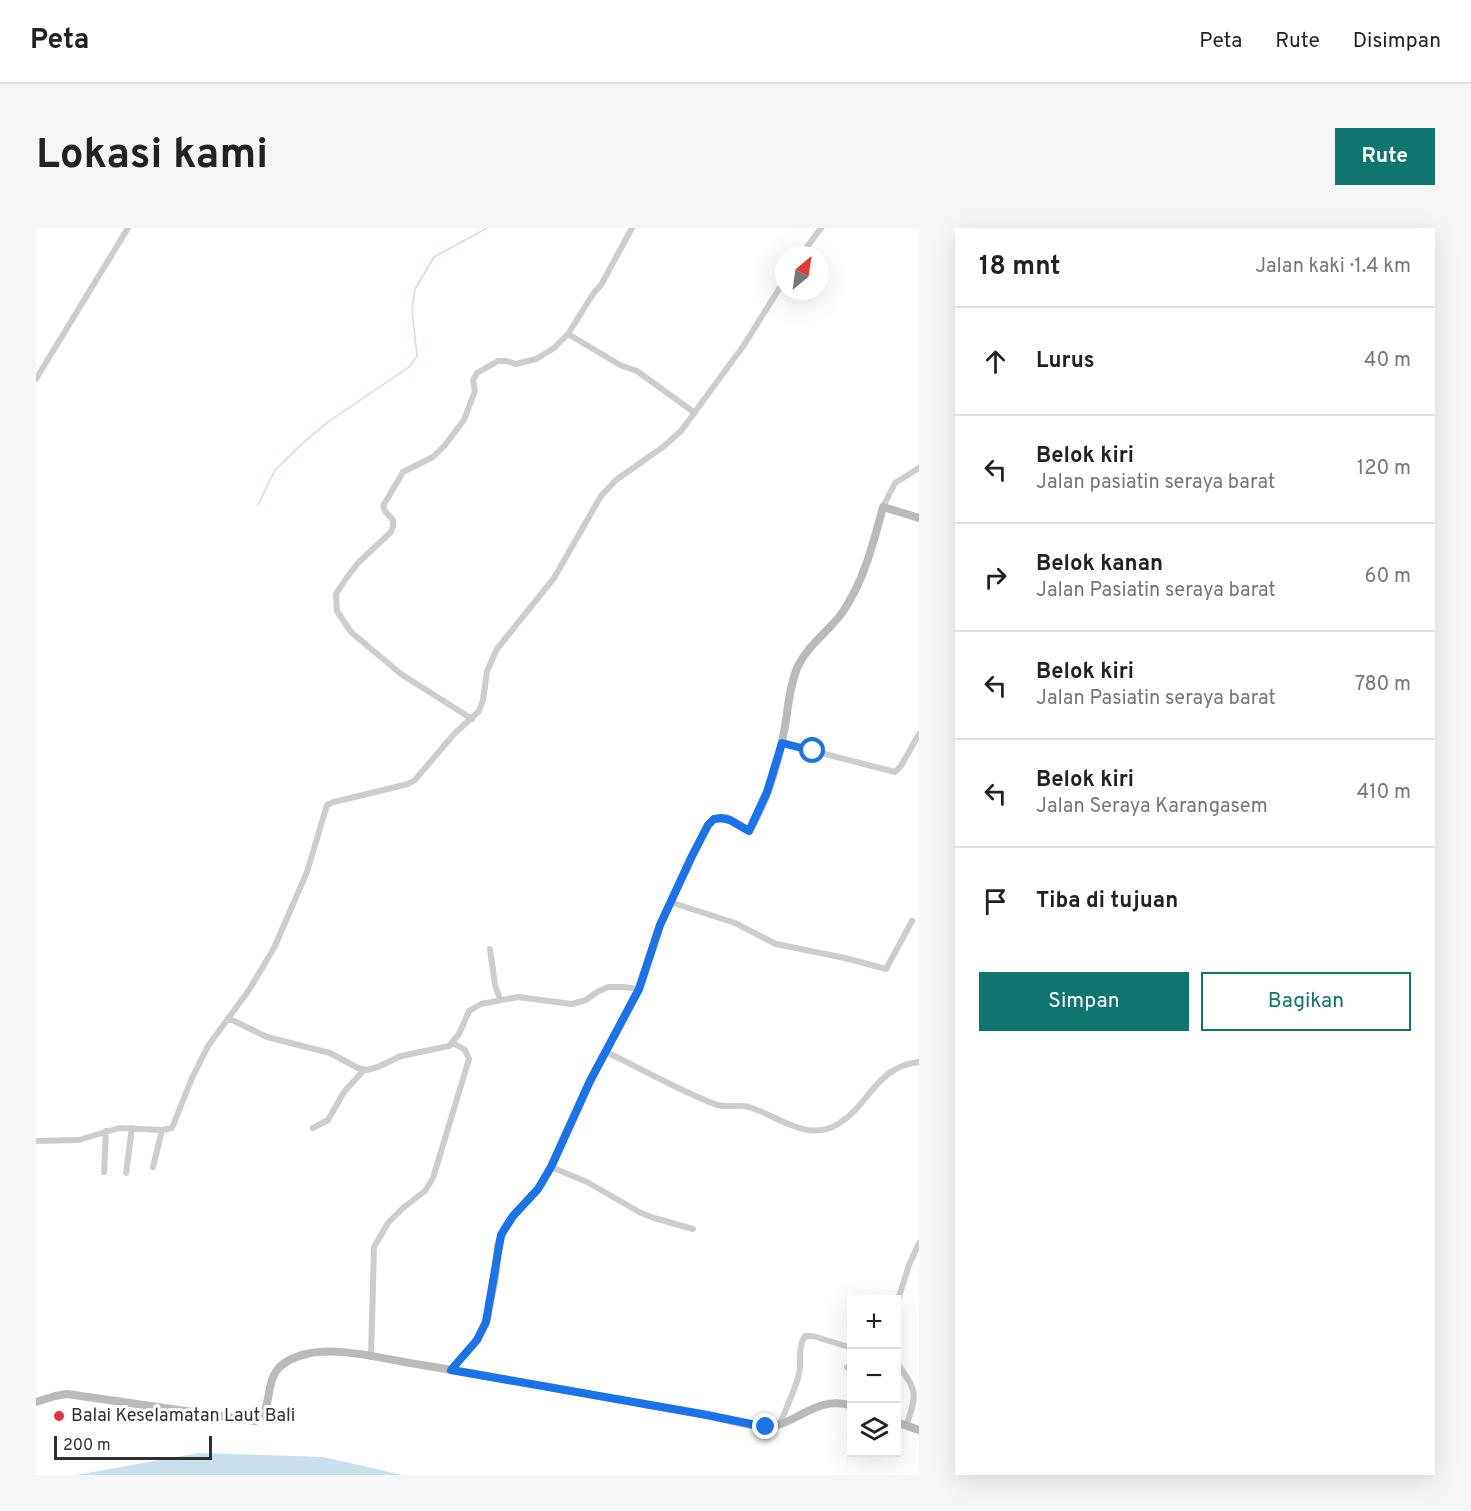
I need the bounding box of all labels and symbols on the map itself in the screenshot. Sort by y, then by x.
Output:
north arrow [775,246,829,300]
route start [799,737,825,763]
place label: Balai Keselamatan Laut Bali [71,1405,295,1428]
marker: Balai Keselamatan Laut Bali [52,1409,66,1423]
route end [752,1413,778,1439]
scale bar [54,1433,212,1460]

